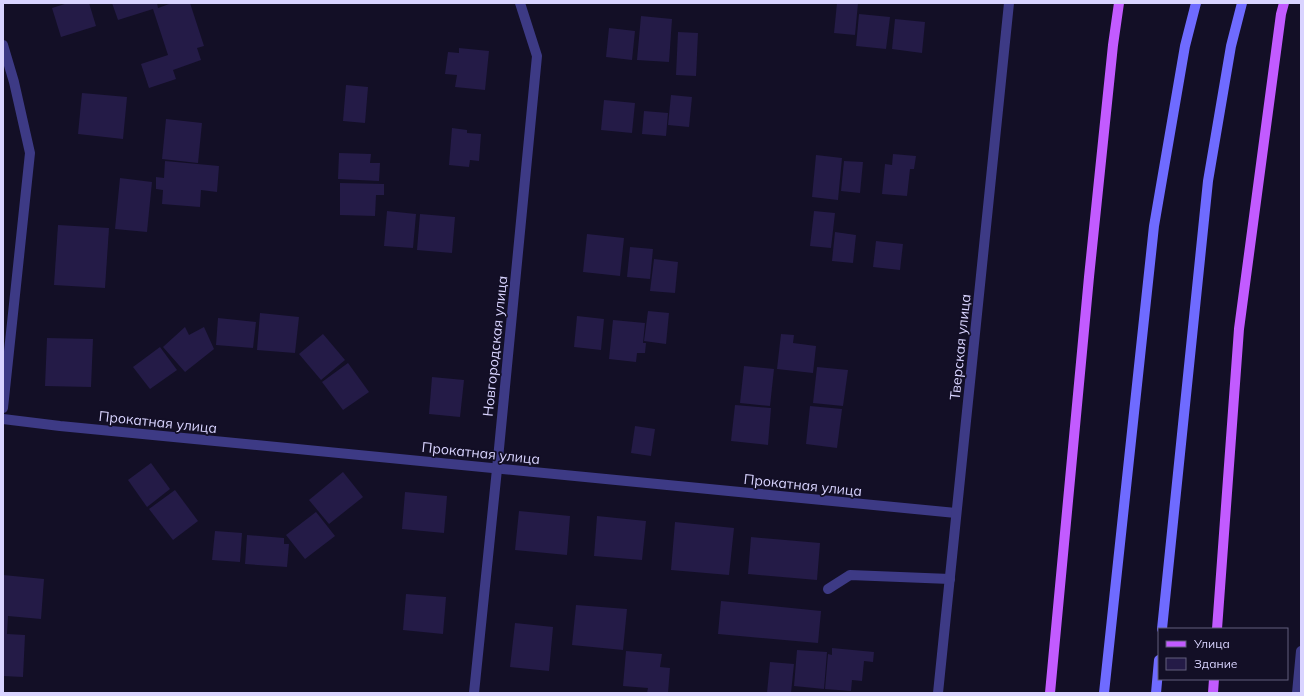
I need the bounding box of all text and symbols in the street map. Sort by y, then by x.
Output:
street label: Новгородская улица [479,275,511,417]
street label: Тверская улица [945,293,975,401]
street label: Прокатная улица [98,407,218,437]
street label: Прокатная улица [421,438,541,468]
street label: Прокатная улица [743,470,863,500]
legend [1158,628,1288,680]
text: Улица [1193,636,1230,651]
text: Здание [1194,656,1238,671]

